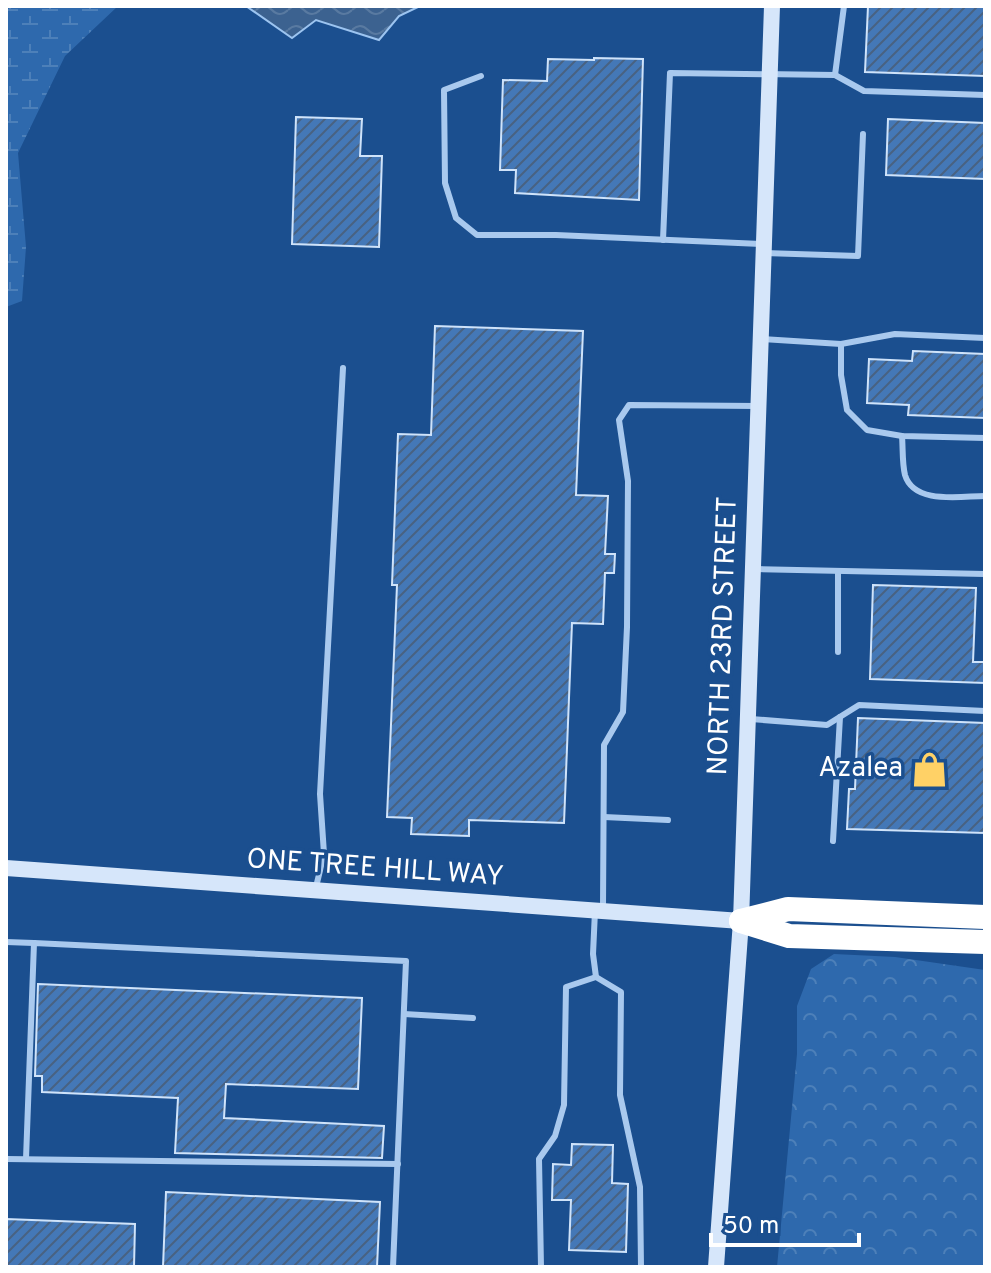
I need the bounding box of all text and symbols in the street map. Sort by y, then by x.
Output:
street label: NORTH 23RD STREET [701,496,747,776]
shop icon: Azalea [910,750,948,788]
place label: Azalea [818,751,903,787]
street label: ONE TREE HILL WAY [245,842,505,896]
scale bar [711,1197,859,1247]
text: 50 m [723,1212,779,1242]

